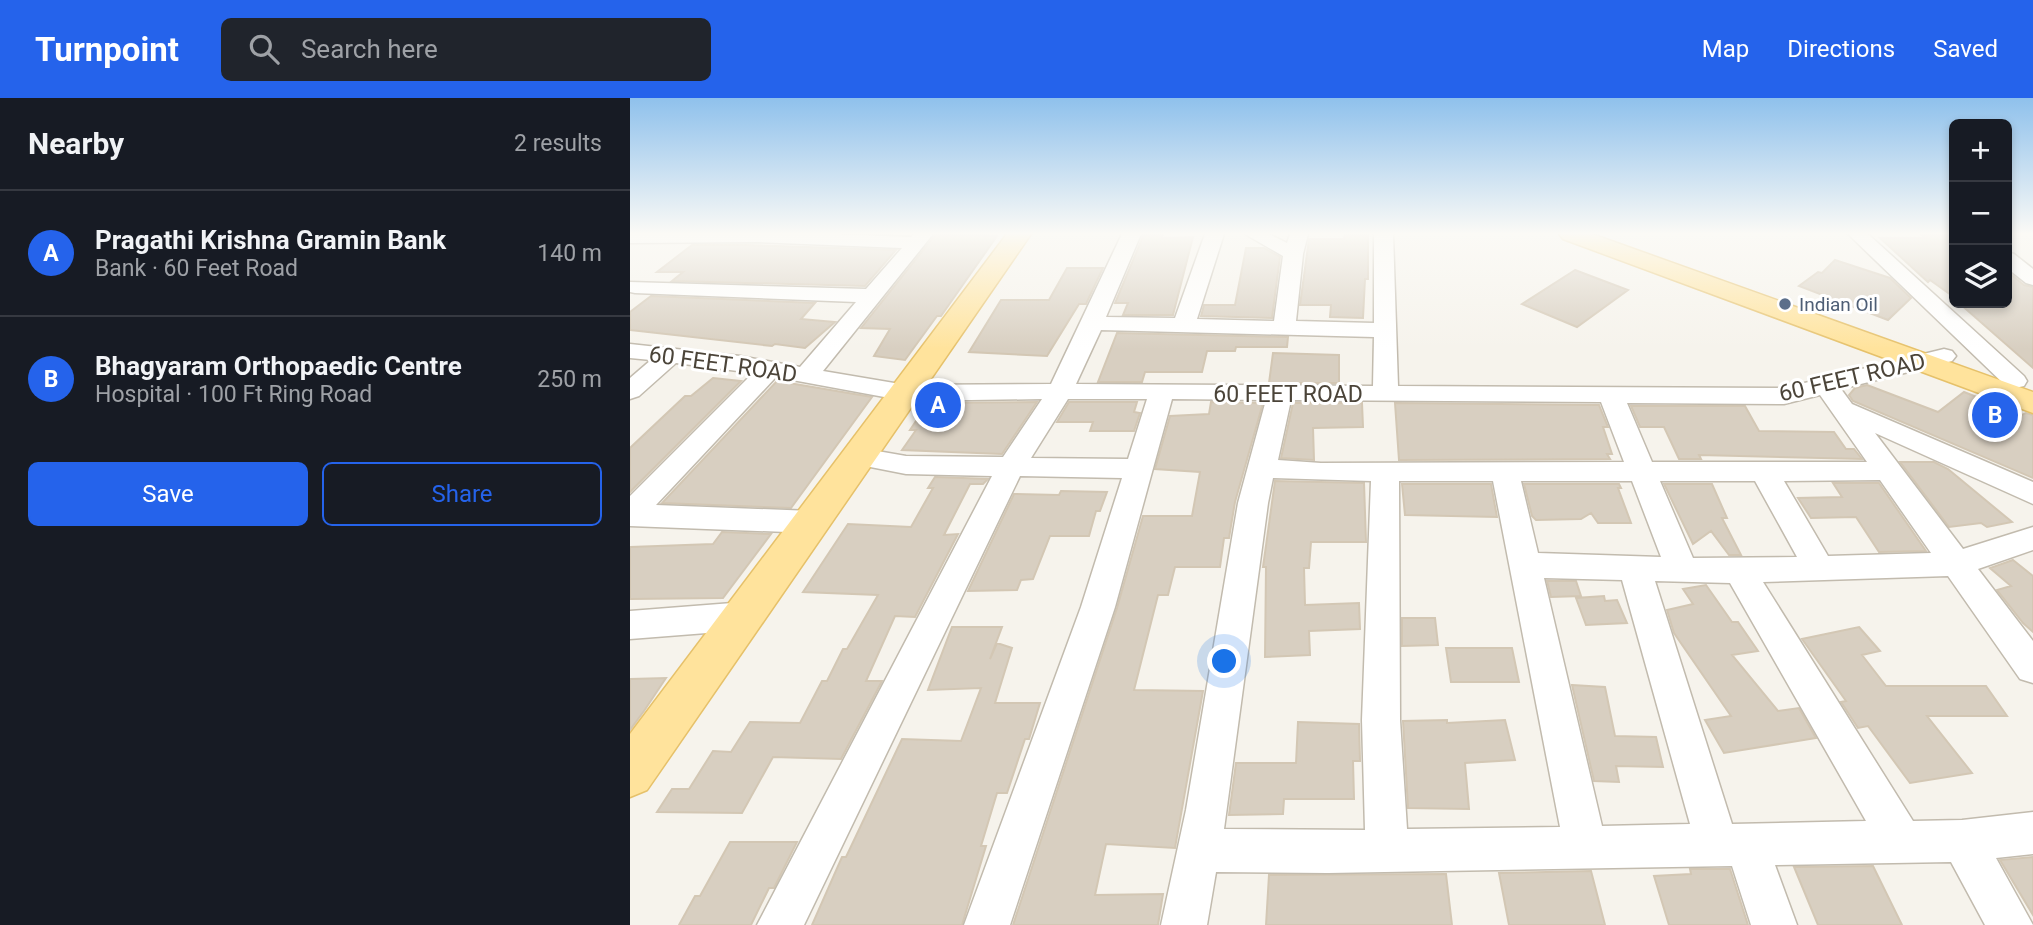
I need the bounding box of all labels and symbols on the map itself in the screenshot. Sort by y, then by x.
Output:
place label: Indian Oil [1799,293,1878,316]
marker: Indian Oil [1777,296,1793,312]
street label: 60 FEET ROAD [647,341,799,388]
street label: 60 FEET ROAD [1776,348,1928,407]
pin: A [915,379,961,431]
street label: 60 FEET ROAD [1213,381,1363,408]
pin: B [1972,389,2018,441]
your location [1207,644,1241,678]

